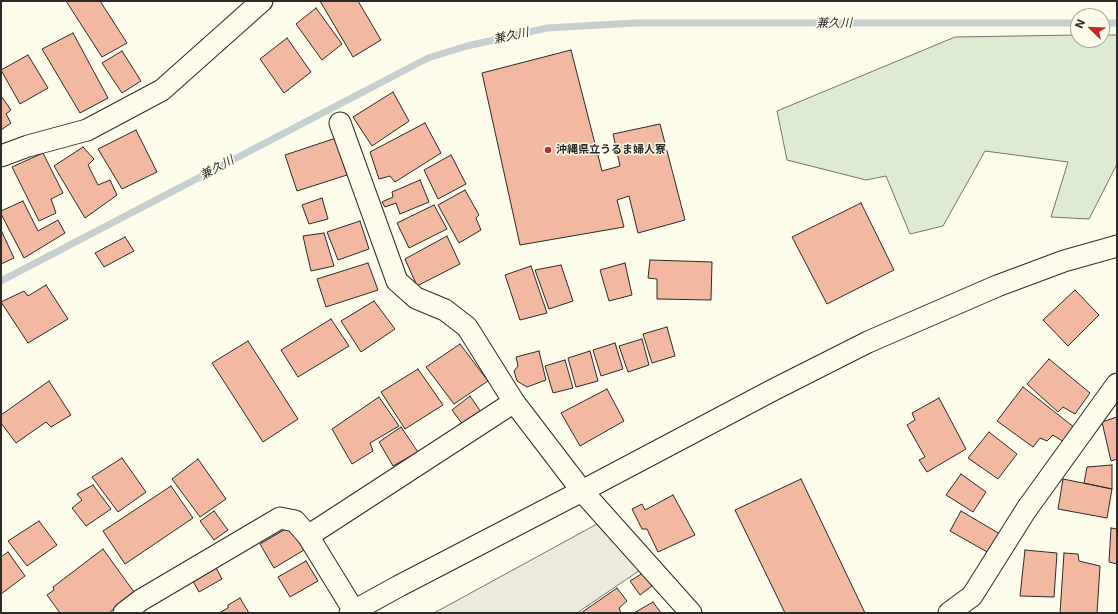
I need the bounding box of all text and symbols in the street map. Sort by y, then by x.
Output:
north arrow [1070,8,1110,48]
water label: 兼久川 [816,16,852,30]
text: N [1072,17,1088,30]
water label: 兼久川 [492,25,530,47]
place label: 沖縄県立うるま婦人寮 [556,143,666,157]
marker: 沖縄県立うるま婦人寮 [543,145,553,155]
water label: 兼久川 [198,153,236,183]

